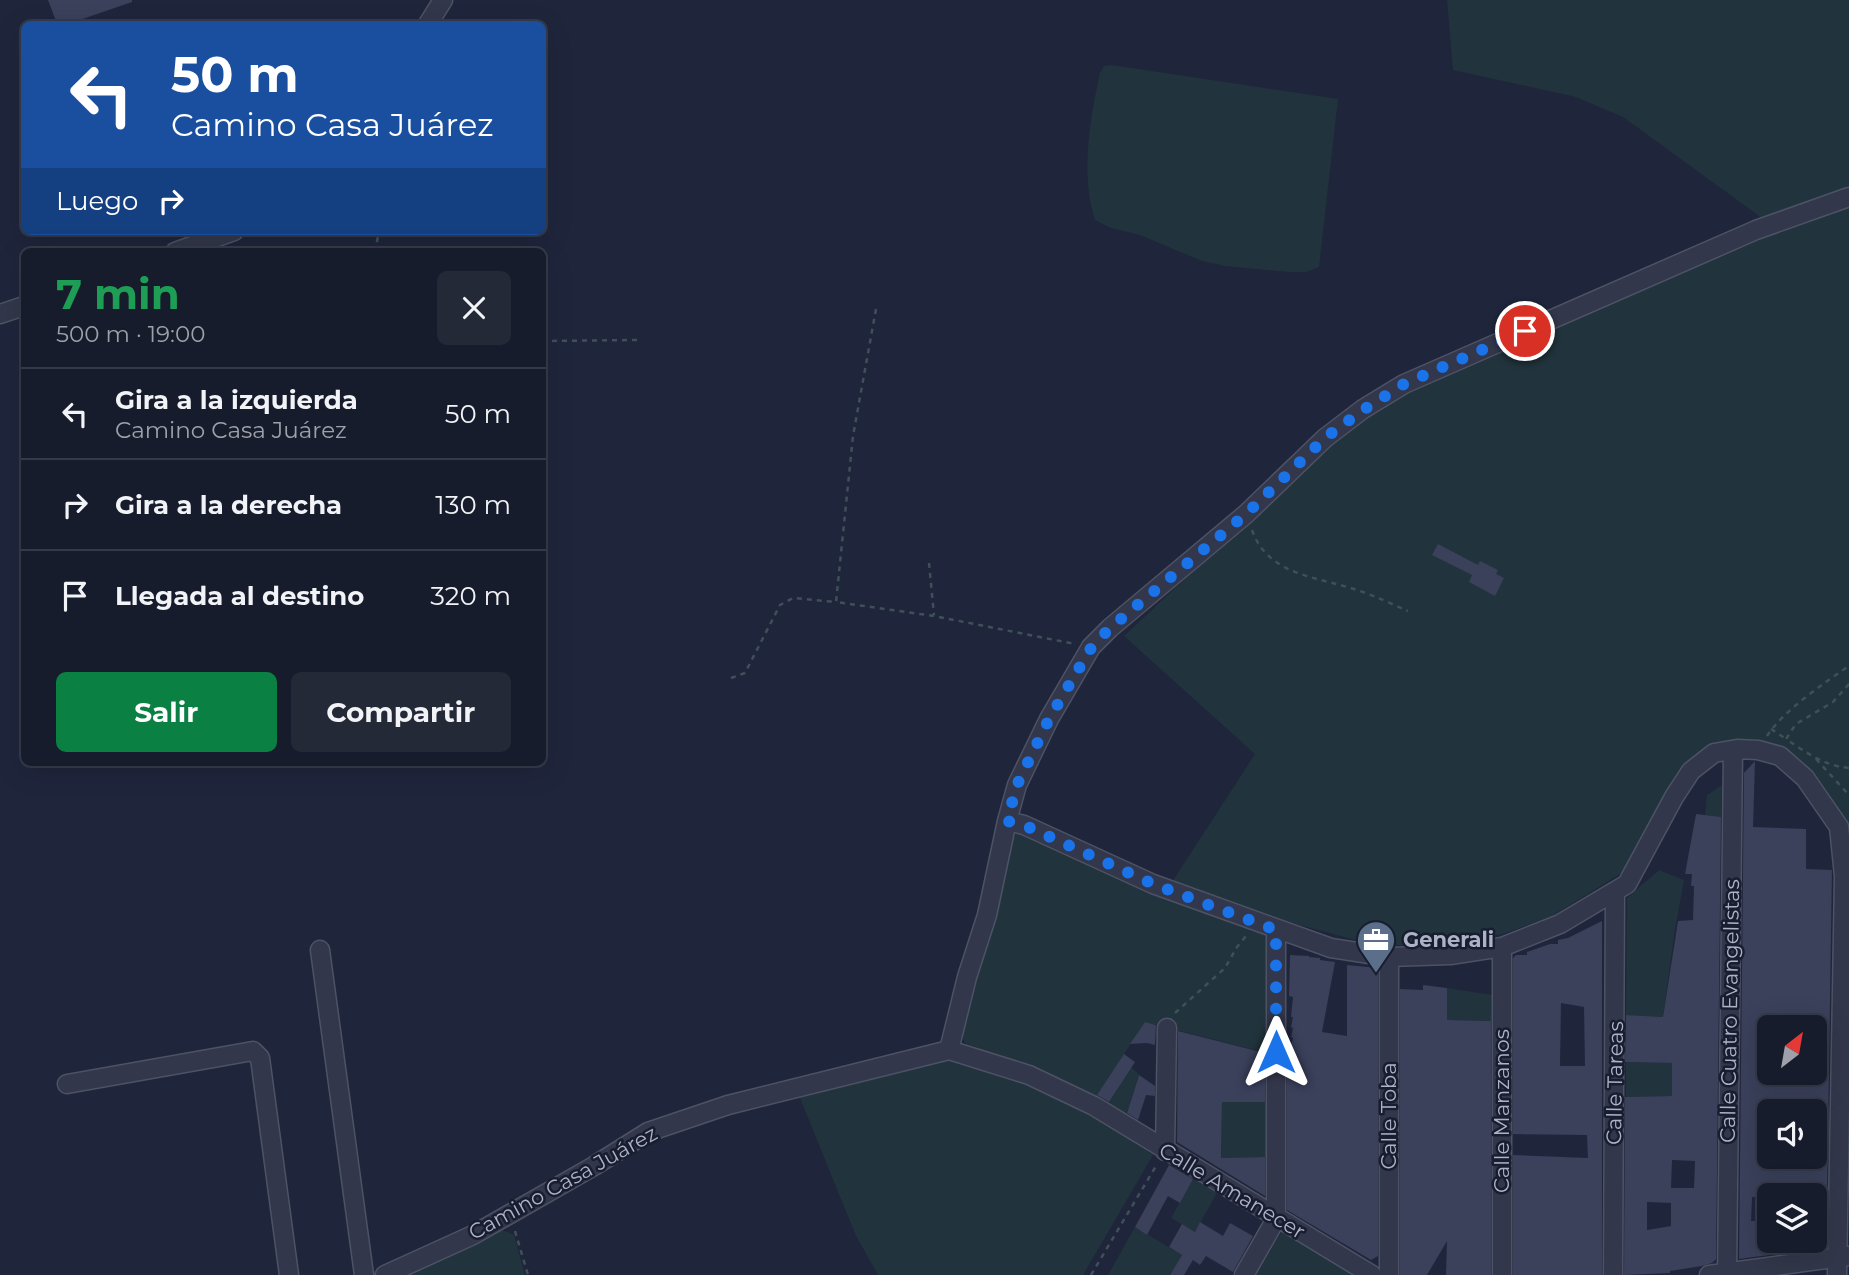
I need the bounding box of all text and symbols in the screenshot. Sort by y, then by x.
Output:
text: 50 m [171,45,299,104]
icon: left [56,49,147,140]
text: Camino Casa Juárez [171,105,494,144]
icon: right [152,182,190,220]
text: Luego [56,185,138,217]
text: 7 min [56,268,180,320]
button: close [437,271,511,345]
pin [1495,301,1555,361]
icon: arrive [1506,312,1544,350]
text: 500 m · 19:00 [56,320,205,348]
text: Gira a la izquierda [115,384,358,416]
icon: left [56,395,94,433]
text: 50 m [445,398,511,430]
text: Camino Casa Juárez [115,416,347,444]
icon: right [56,486,94,524]
text: Gira a la derecha [115,489,342,521]
text: 130 m [435,489,511,521]
icon: arrive [56,577,94,615]
text: Llegada al destino [115,580,364,612]
text: 320 m [430,580,511,612]
button: Salir [56,672,277,752]
button: Compartir [291,672,511,752]
street label: Calle Cuatro Evangelistas [1715,879,1744,1143]
office icon: Generali [1355,919,1397,974]
place label: Generali [1403,927,1494,952]
position arrow [1239,1015,1313,1089]
north arrow [1757,1015,1827,1085]
map controls [1757,1015,1827,1253]
street label: Calle Tareas [1601,1021,1628,1145]
street label: Calle Manzanos [1489,1029,1514,1193]
street label: Calle Toba [1376,1062,1401,1170]
button: sound [1757,1099,1827,1169]
street label: Camino Casa Juárez [464,1120,661,1245]
street label: Calle Amanecer [1155,1137,1310,1244]
button: layers [1757,1183,1827,1253]

